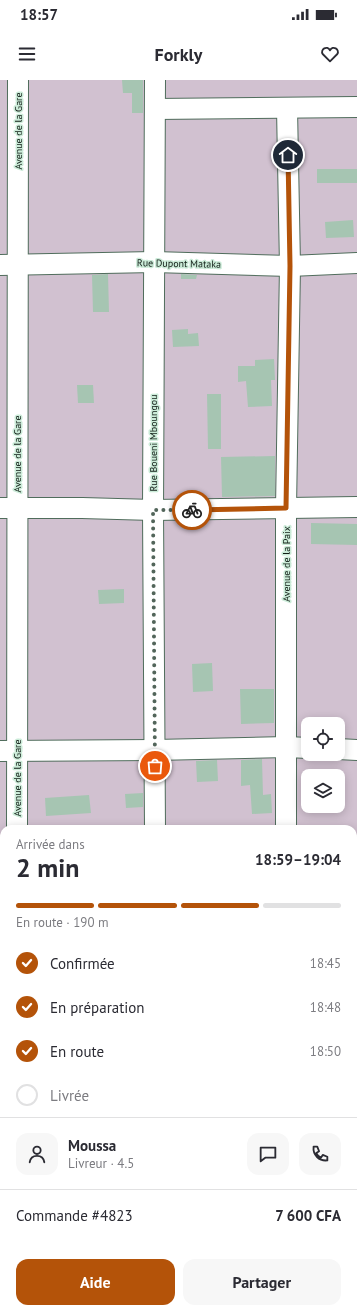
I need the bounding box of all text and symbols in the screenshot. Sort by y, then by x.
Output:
text: 18:57 [20,5,58,24]
icon: menu [16,43,38,65]
text: Forkly [155,43,202,66]
icon: heart [319,43,341,65]
street label: Avenue de la Gare [12,92,25,170]
pin [271,138,305,172]
icon: home [277,144,299,166]
street label: Rue Dupont Mataka [137,256,221,271]
street label: Rue Boueni Mboungou [147,394,160,492]
street label: Avenue de la Gare [11,415,24,493]
courier [172,490,212,530]
icon: bike [181,499,203,521]
street label: Avenue de la Paix [280,526,293,602]
map controls [301,717,345,813]
button: locate [301,717,345,761]
street label: Avenue de la Gare [11,739,24,817]
pin [138,749,172,783]
icon: bag [144,755,166,777]
button: layers [301,769,345,813]
text: Arrivée dans [16,836,85,853]
text: 18:59–19:04 [255,850,341,869]
text: 2 min [16,851,79,884]
text: En route · 190 m [16,914,109,931]
icon: check [16,952,38,974]
text: Confirmée [50,954,115,973]
text: 18:45 [310,955,341,972]
icon: check [16,996,38,1018]
text: En préparation [50,998,145,1017]
text: 18:48 [310,999,341,1016]
icon: check [16,1040,38,1062]
text: En route [50,1042,104,1061]
text: 18:50 [310,1043,341,1060]
text: Livrée [50,1086,89,1105]
button: person [16,1133,58,1175]
button: chat [247,1133,289,1175]
button: phone [299,1133,341,1175]
text: Moussa [68,1136,116,1155]
text: Livreur · 4.5 [68,1155,134,1172]
text: Commande #4823 [16,1206,133,1225]
text: 7 600 CFA [275,1206,341,1225]
button: Aide [16,1259,175,1305]
button: Partager [183,1259,341,1305]

